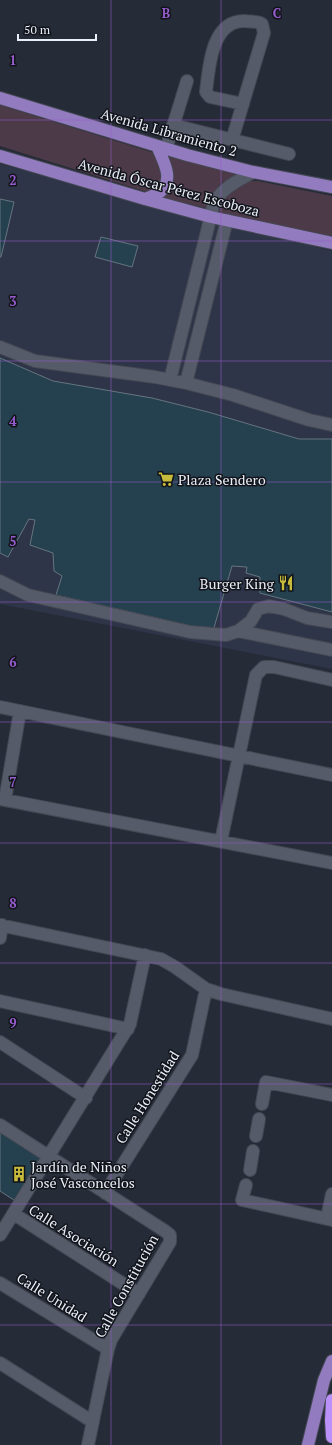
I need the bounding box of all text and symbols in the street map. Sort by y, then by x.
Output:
text: B [162,4,170,22]
text: C [273,4,281,22]
scale bar [18,16,96,42]
text: 50 m [24,22,51,37]
text: 1 [9,51,17,69]
street label: Avenida Libramiento 2 [99,103,239,161]
street label: Avenida Óscar Pérez Escoboza [76,154,262,220]
text: 2 [9,171,17,189]
text: 3 [9,292,17,310]
text: 4 [9,412,17,430]
supermarket icon: Plaza Sendero [157,470,175,488]
place label: Plaza Sendero [178,470,266,489]
text: 5 [9,532,17,550]
place label: Burger King [200,574,275,593]
restaurant icon: Burger King [277,574,295,592]
text: 6 [9,653,17,671]
text: 7 [9,773,17,791]
text: 8 [9,894,17,912]
text: 9 [9,1014,17,1032]
street label: Calle Honestidad [111,1047,183,1147]
place label: Jardín de Niños José Vasconcelos [31,1157,135,1192]
building icon: Jardín de Niños José Vasconcelos [10,1165,28,1183]
street label: Calle Asociación [25,1200,123,1271]
street label: Calle Constitución [90,1230,163,1341]
street label: Calle Unidad [13,1268,91,1326]

